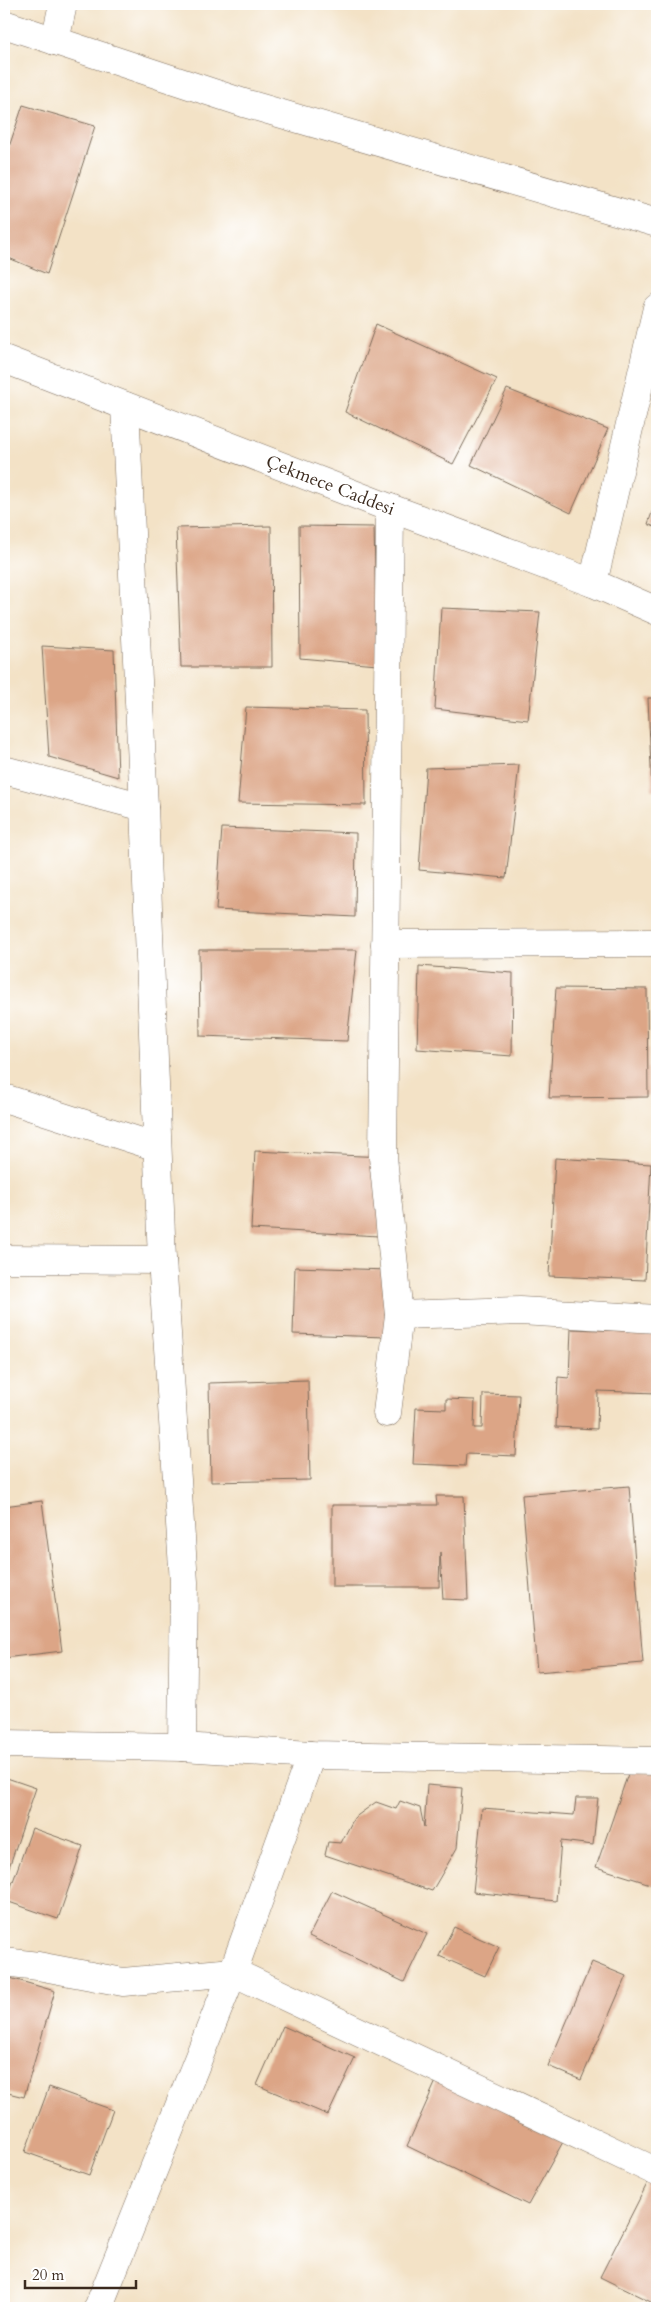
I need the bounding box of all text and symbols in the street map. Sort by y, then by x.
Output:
street label: Çekmece Caddesi [262,449,398,521]
scale bar [25,2257,136,2289]
text: 20 m [32,2265,64,2285]

